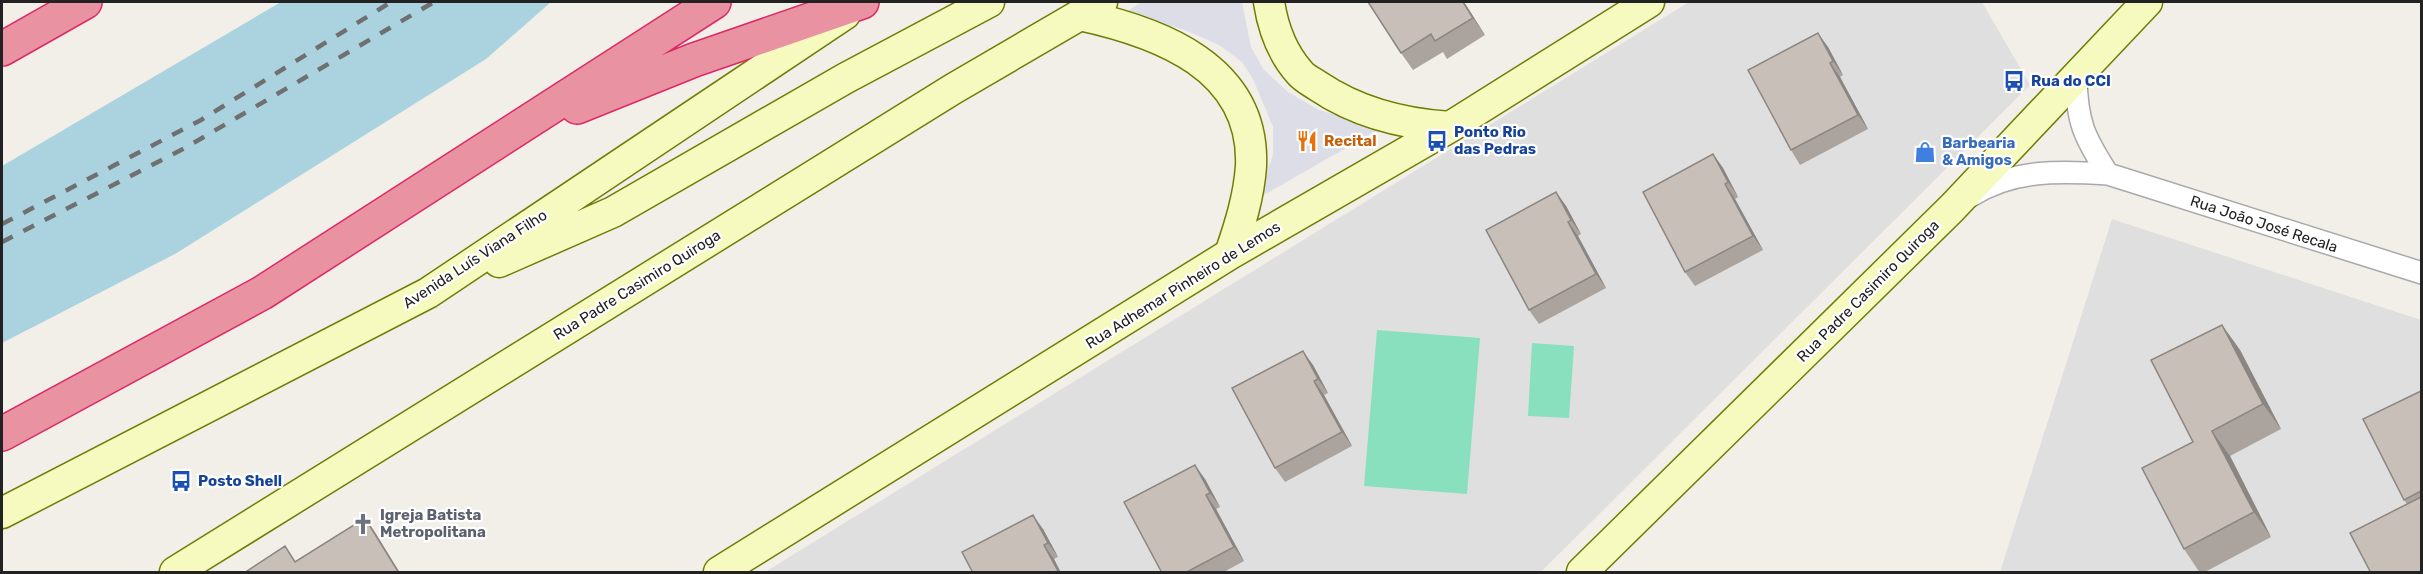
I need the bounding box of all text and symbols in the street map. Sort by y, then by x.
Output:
bus stop icon: Rua do CCI [2002,69,2026,93]
place label: Rua do CCI [2031,72,2111,90]
place label: Ponto Rio das Pedras [1454,123,1536,158]
restaurant icon: Recital [1295,129,1319,153]
bus stop icon: Ponto Rio das Pedras [1425,129,1449,153]
place label: Recital [1324,132,1376,150]
place label: Barbearia & Amigos [1942,134,2016,169]
shop icon: Barbearia & Amigos [1913,140,1937,164]
street label: Rua João José Recala [2188,192,2340,256]
street label: Avenida Luís Viana Filho [400,206,550,312]
street label: Rua Padre Casimiro Quiroga [1793,216,1943,366]
street label: Rua Adhemar Pinheiro de Lemos [1082,217,1284,353]
street label: Rua Padre Casimiro Quiroga [550,226,724,344]
bus stop icon: Posto Shell [169,469,193,493]
place label: Posto Shell [198,472,282,490]
place label: Igreja Batista Metropolitana [380,506,486,541]
church icon: Igreja Batista Metropolitana [351,512,375,536]

